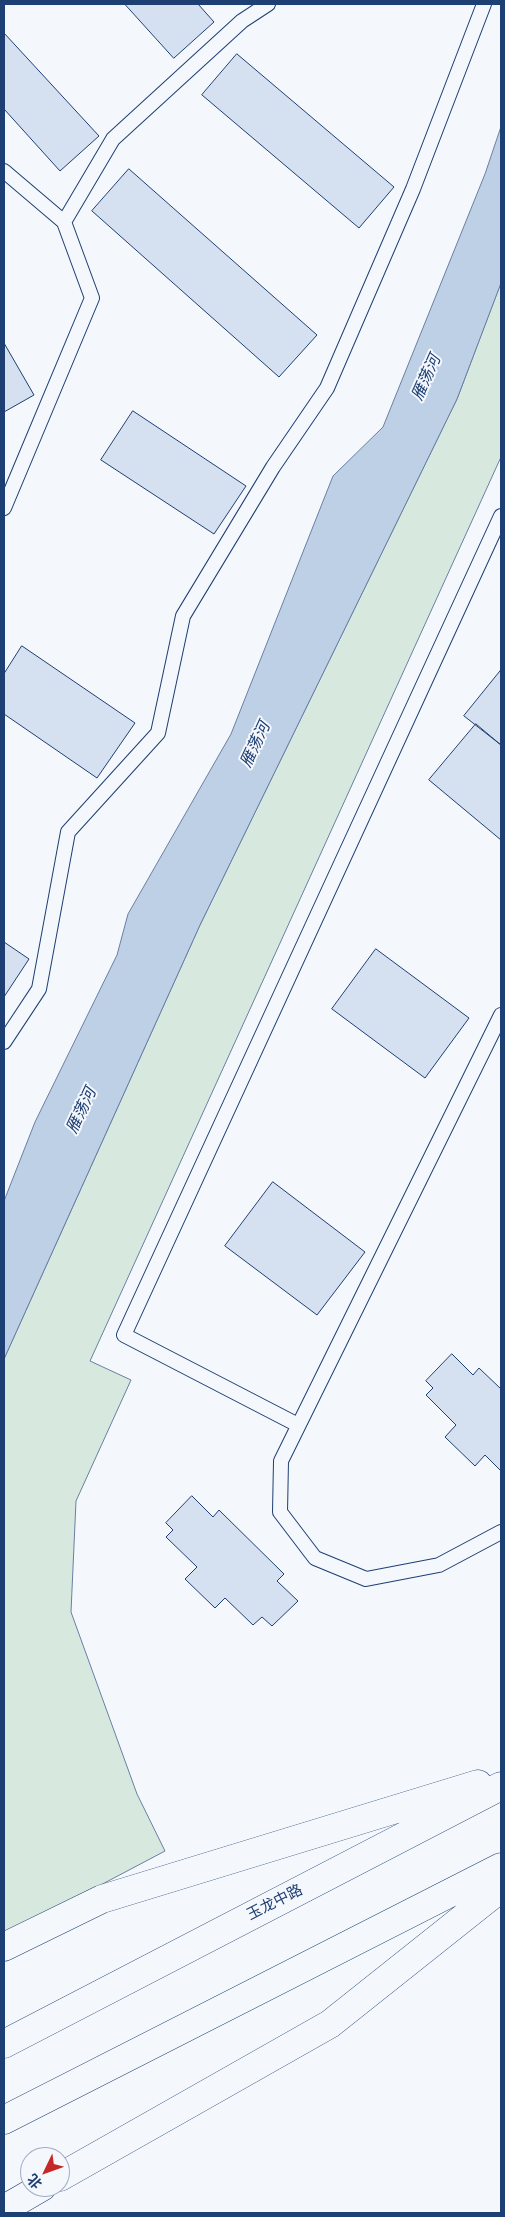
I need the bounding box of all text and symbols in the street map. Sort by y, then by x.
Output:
water label: 雁荡河 [408,352,446,404]
water label: 雁荡河 [237,719,275,771]
water label: 雁荡河 [63,1085,101,1137]
street label: 玉龙中路 [244,1881,306,1925]
north arrow [20,2147,70,2197]
text: 北 [24,2171,45,2192]

